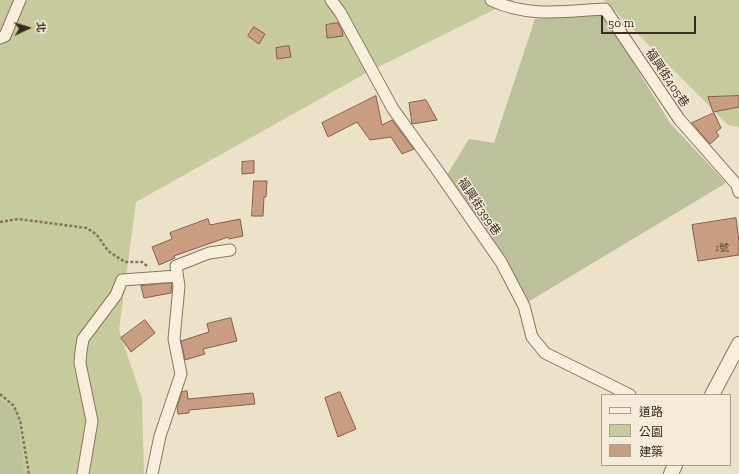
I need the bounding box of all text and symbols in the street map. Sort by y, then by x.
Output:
north arrow [8,8,48,48]
scale bar [603,8,698,34]
text: 50 m [608,16,634,30]
text: 北 [34,21,47,33]
street label: 福興街405巷 [642,46,692,110]
street label: 福興街399巷 [454,175,504,239]
house number: 1號 [715,242,729,254]
legend [601,394,731,466]
text: 道路 [639,405,663,419]
text: 公園 [639,425,663,439]
text: 建築 [639,445,663,459]

